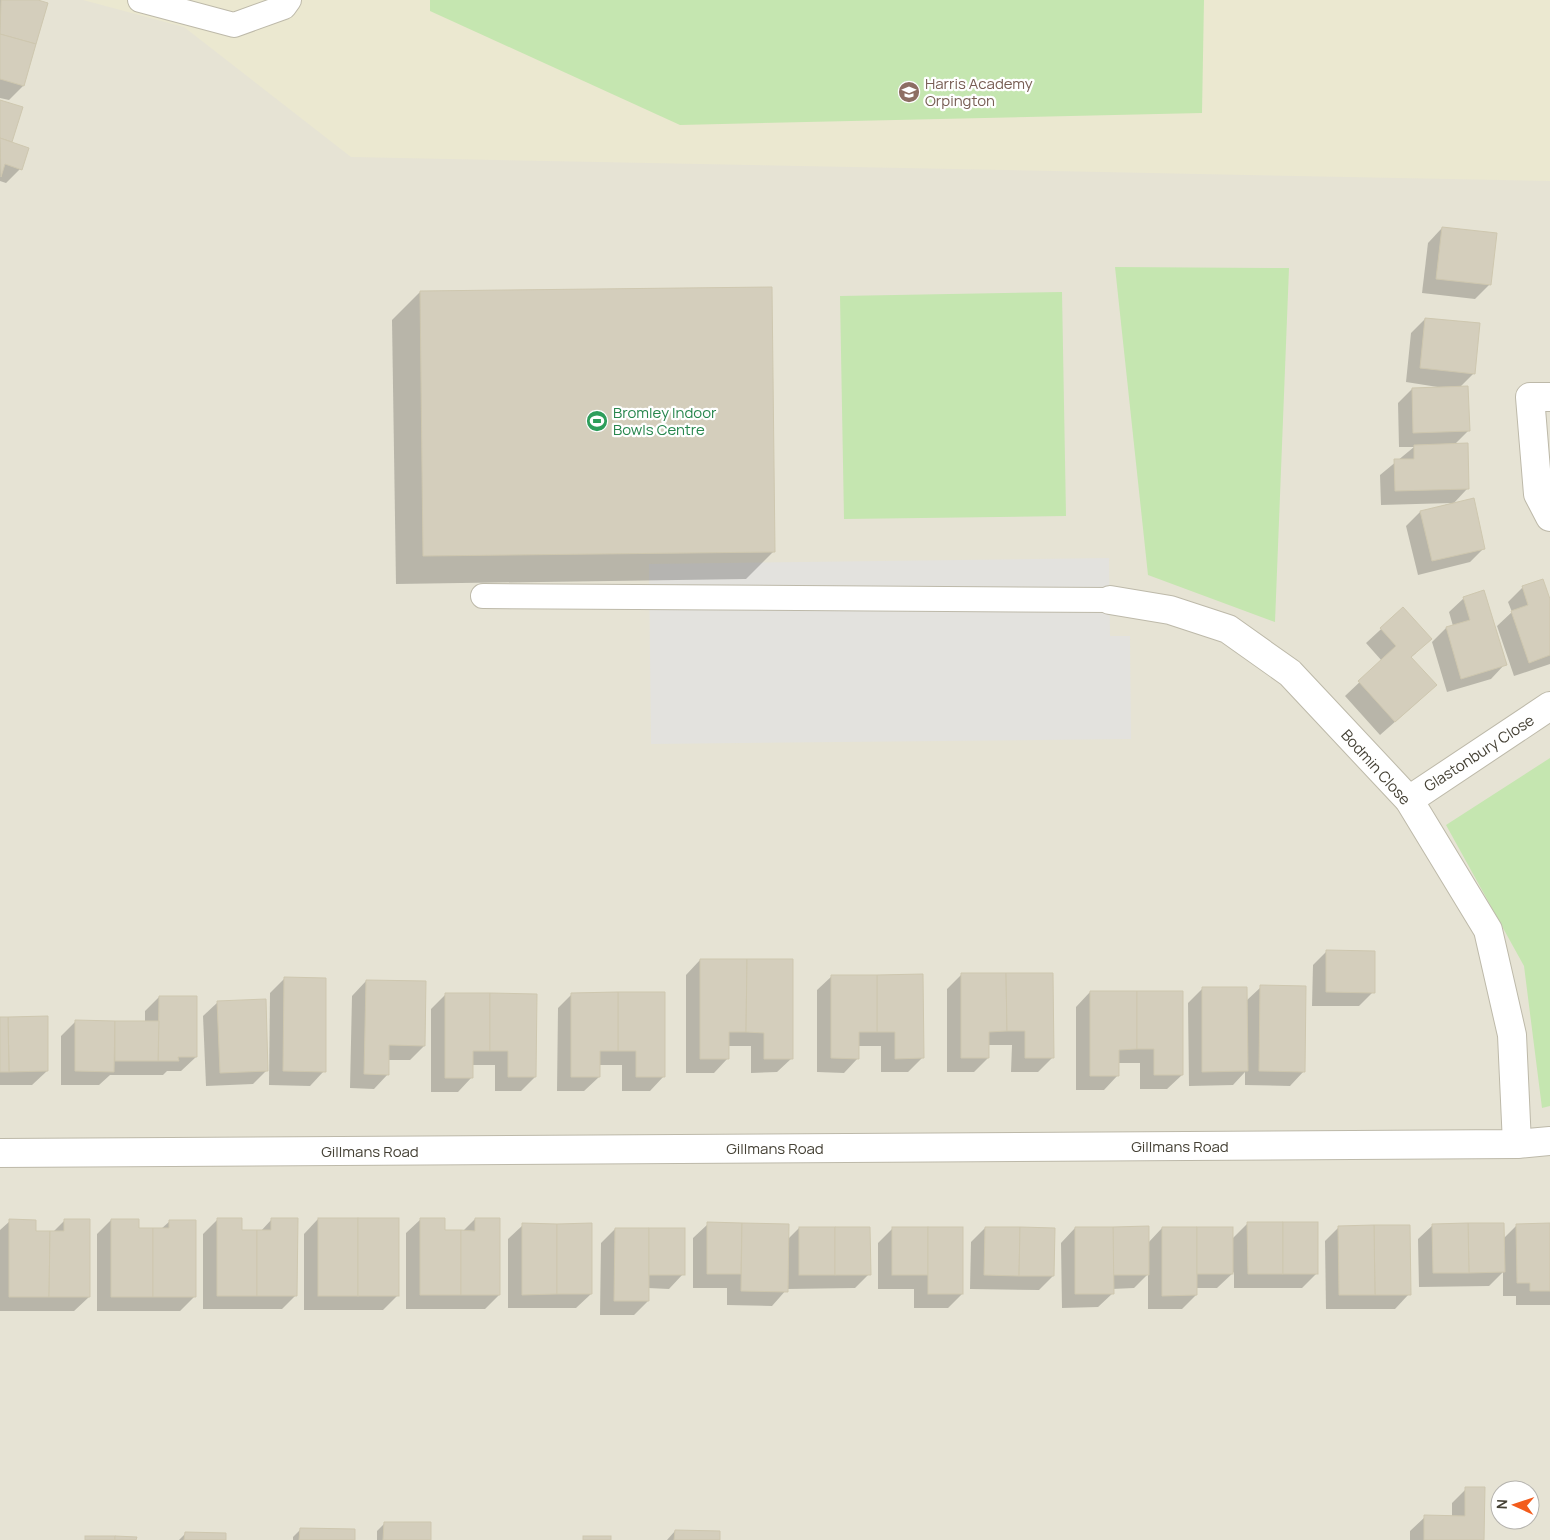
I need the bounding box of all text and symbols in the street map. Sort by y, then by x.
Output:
place label: Harris Academy Orpington [925,73,1033,111]
school or university icon: Harris Academy Orpington [897,80,921,104]
place label: Bromley Indoor Bowls Centre [613,402,717,440]
sports icon: Bromley Indoor Bowls Centre [585,409,609,433]
street label: Glastonbury Close [1420,709,1538,797]
street label: Bodmin Close [1336,725,1416,809]
street label: Gillmans Road [1131,1136,1229,1157]
street label: Gillmans Road [726,1138,824,1159]
street label: Gillmans Road [321,1141,419,1162]
north arrow [1490,1480,1540,1530]
text: N [1492,1499,1511,1510]

